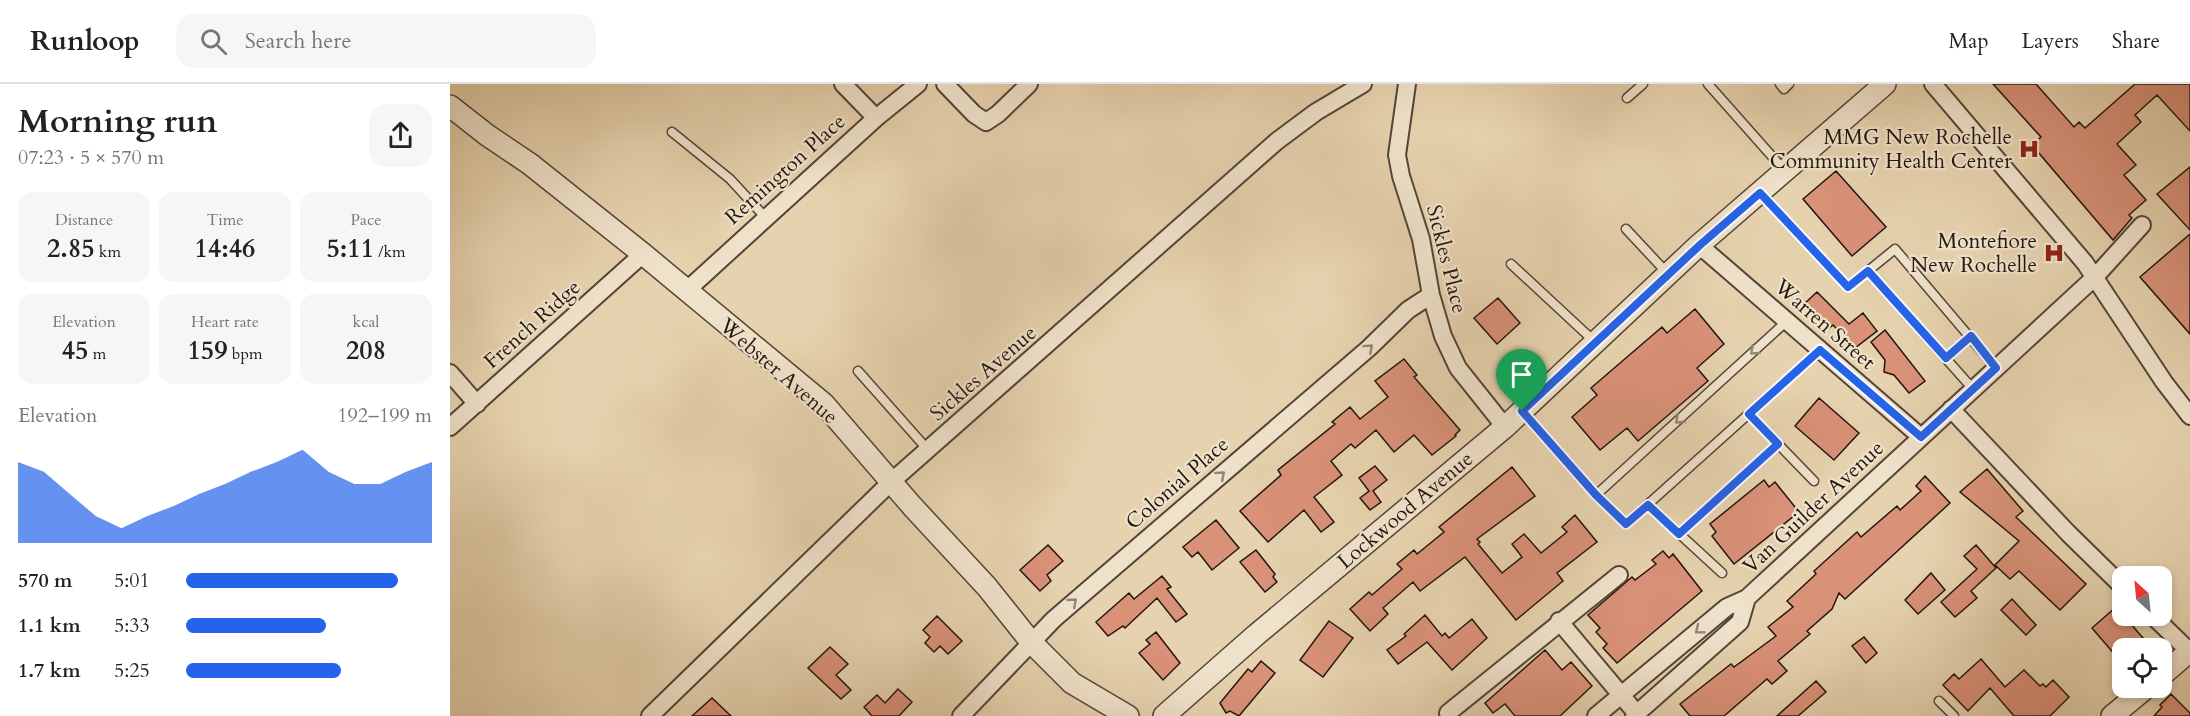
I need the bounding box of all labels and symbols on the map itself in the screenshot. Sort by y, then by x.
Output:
street label: Remington Place [719,107,852,231]
place label: MMG New Rochelle Community Health Center [1770,123,2012,176]
hospital icon: MMG New Rochelle Community Health Center [2017,137,2041,161]
street label: Sickles Place [1419,202,1474,316]
place label: Montefiore New Rochelle [1910,227,2037,280]
hospital icon: Montefiore New Rochelle [2042,241,2066,265]
street label: Warren Street [1767,272,1882,377]
street label: French Ridge [478,273,587,376]
street label: Webster Avenue [712,311,844,431]
street label: Sickles Avenue [924,319,1043,428]
one-way arrow [1751,343,1762,354]
one-way arrow [1362,344,1373,355]
pin [1496,349,1547,411]
one-way arrow [1675,413,1685,424]
street label: Colonial Place [1120,430,1235,536]
street label: Van Guilder Avenue [1736,434,1890,581]
street label: Lockwood Avenue [1331,445,1479,576]
one-way arrow [1214,471,1225,482]
north arrow [2112,566,2172,626]
one-way arrow [1066,598,1077,609]
one-way arrow [1695,623,1706,634]

